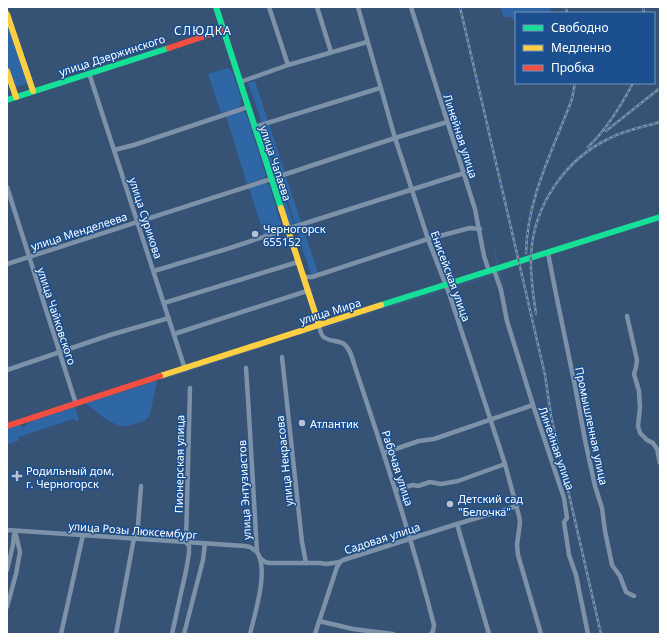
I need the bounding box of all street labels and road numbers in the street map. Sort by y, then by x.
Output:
street label: улица Дзержинского [57,31,167,79]
street label: Линейная улица [440,92,482,180]
street label: улица Чапаева [257,123,295,203]
street label: улица Сурикова [126,175,166,261]
street label: улица Менделеева [29,208,129,254]
street label: Енисейская улица [428,229,474,323]
street label: улица Чайковского [34,265,80,367]
street label: улица Мира [297,295,363,327]
street label: Промышленная улица [572,366,612,486]
street label: Линейная улица [536,404,578,492]
street label: Пионерская улица [171,415,187,513]
street label: улица Некрасова [272,415,296,507]
street label: Рабочая улица [379,428,417,508]
street label: улица Энтузиастов [234,440,254,540]
street label: улица Розы Люксембург [68,518,198,542]
street label: Садовая улица [342,519,422,557]

